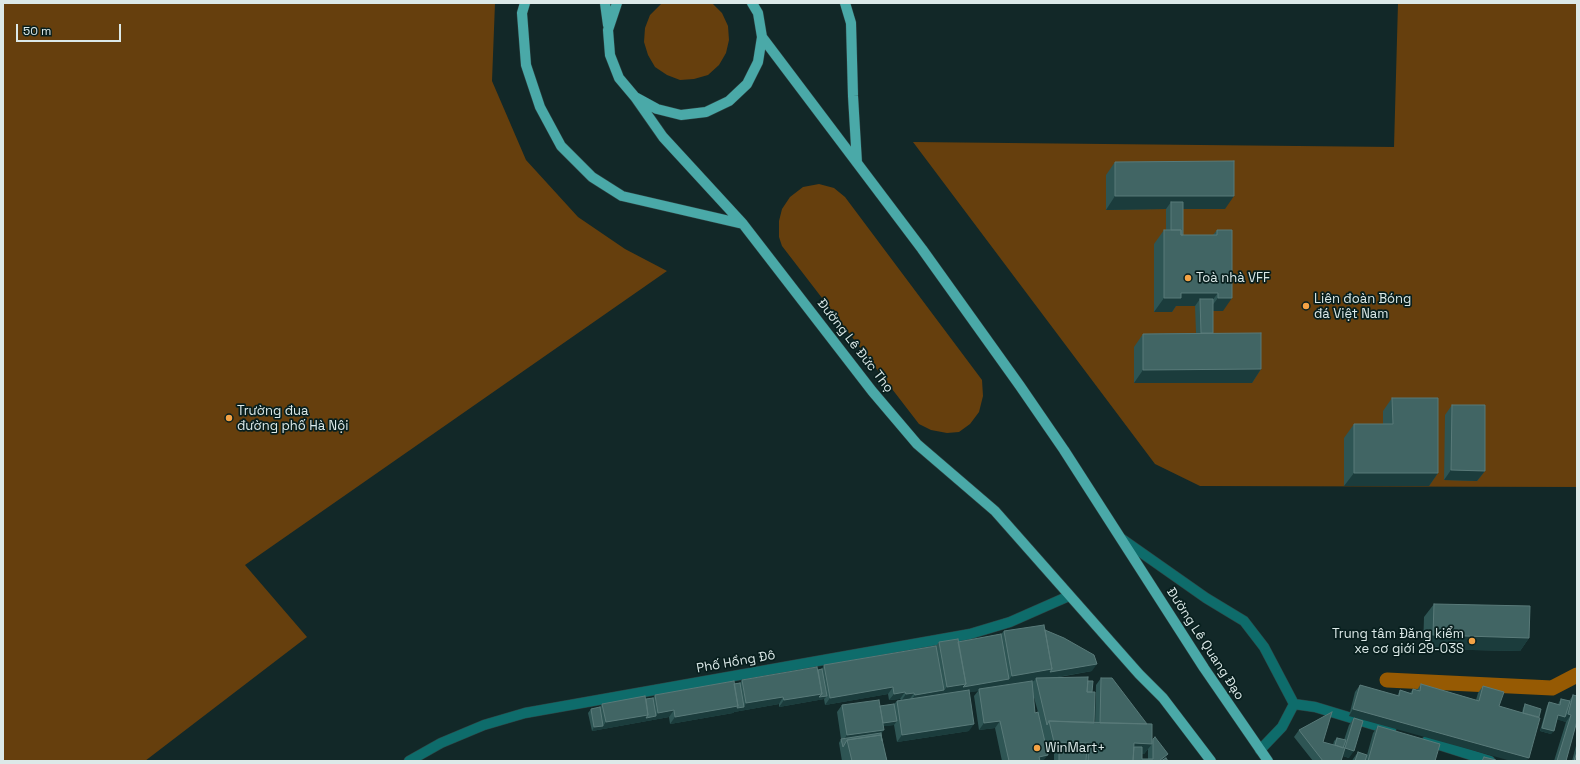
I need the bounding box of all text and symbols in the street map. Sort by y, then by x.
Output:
scale bar [18,16,123,42]
text: 50 m [23,23,51,39]
place label: Toà nhà VFF [1196,270,1270,286]
marker: Toà nhà VFF [1183,273,1193,283]
place label: Liên đoàn Bóng đá Việt Nam [1314,291,1411,322]
street label: Đường Lê Đức Thọ [814,296,896,396]
marker: Liên đoàn Bóng đá Việt Nam [1301,301,1311,311]
place label: Trường đua đường phố Hà Nội [237,403,348,434]
marker: Trường đua đường phố Hà Nội [224,413,234,423]
street label: Đường Lê Quang Đạo [1163,585,1247,703]
place label: Trung tâm Đăng kiểm xe cơ giới 29-03S [1332,626,1464,657]
marker: Trung tâm Đăng kiểm xe cơ giới 29-03S [1467,636,1477,646]
street label: Phố Hồng Đô [695,647,777,677]
place label: WinMart+ [1045,740,1105,756]
marker: WinMart+ [1032,743,1042,753]

